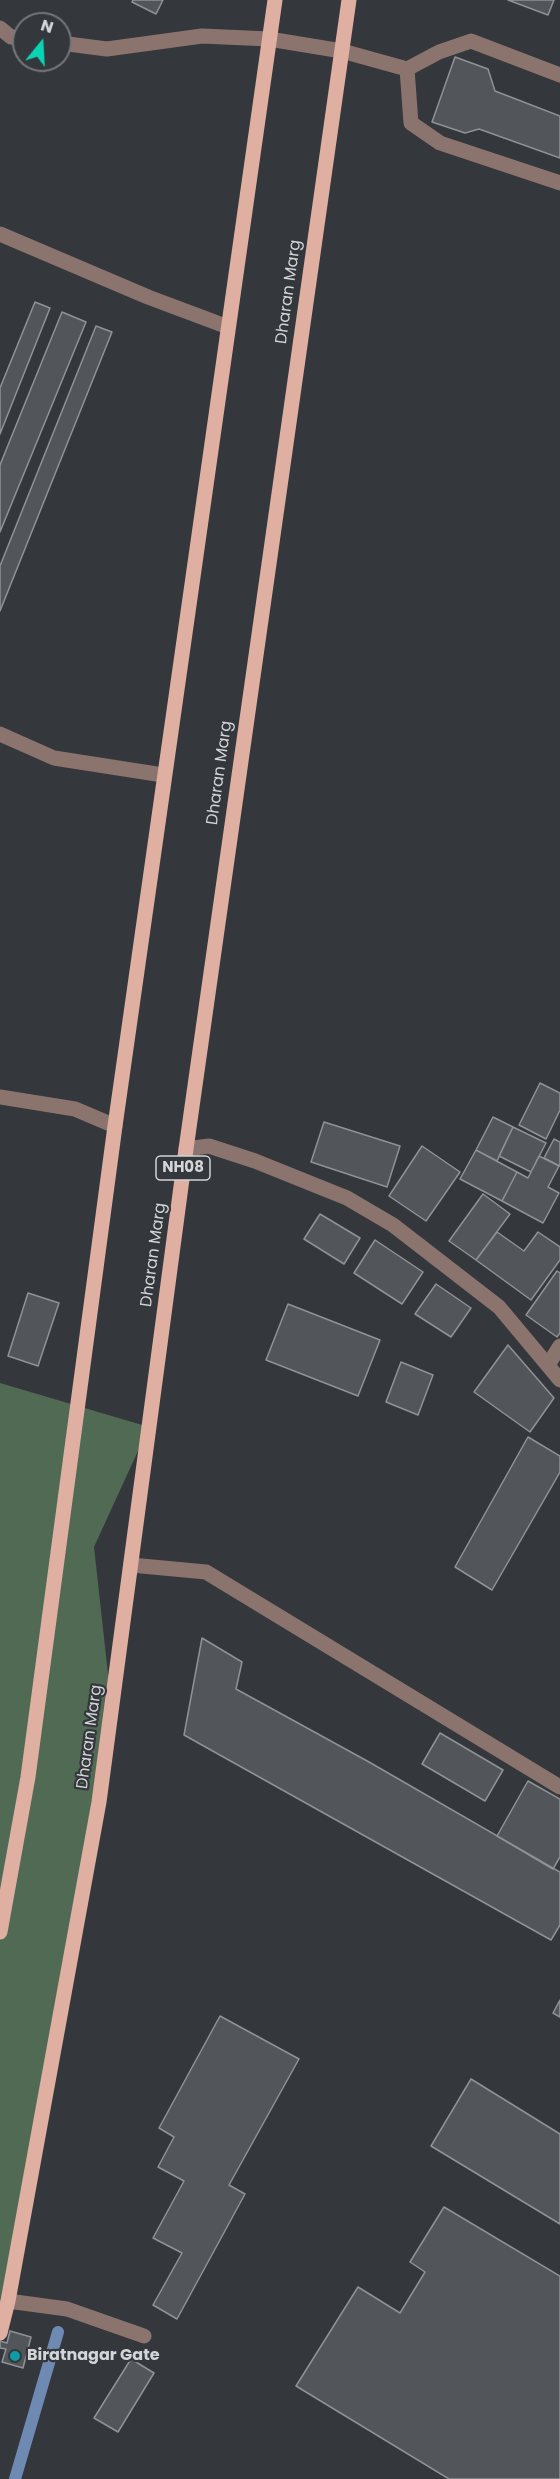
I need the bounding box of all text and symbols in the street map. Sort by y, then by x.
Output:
north arrow [12,12,72,72]
text: N [38,14,56,39]
street label: Dharan Marg [272,239,306,345]
street label: Dharan Marg [203,720,237,826]
road number: NH08 [156,1156,210,1180]
street label: Dharan Marg [137,1202,171,1308]
street label: Dharan Marg [73,1684,107,1790]
place label: Biratnagar Gate [27,2346,159,2366]
marker: Biratnagar Gate [8,2349,22,2363]

